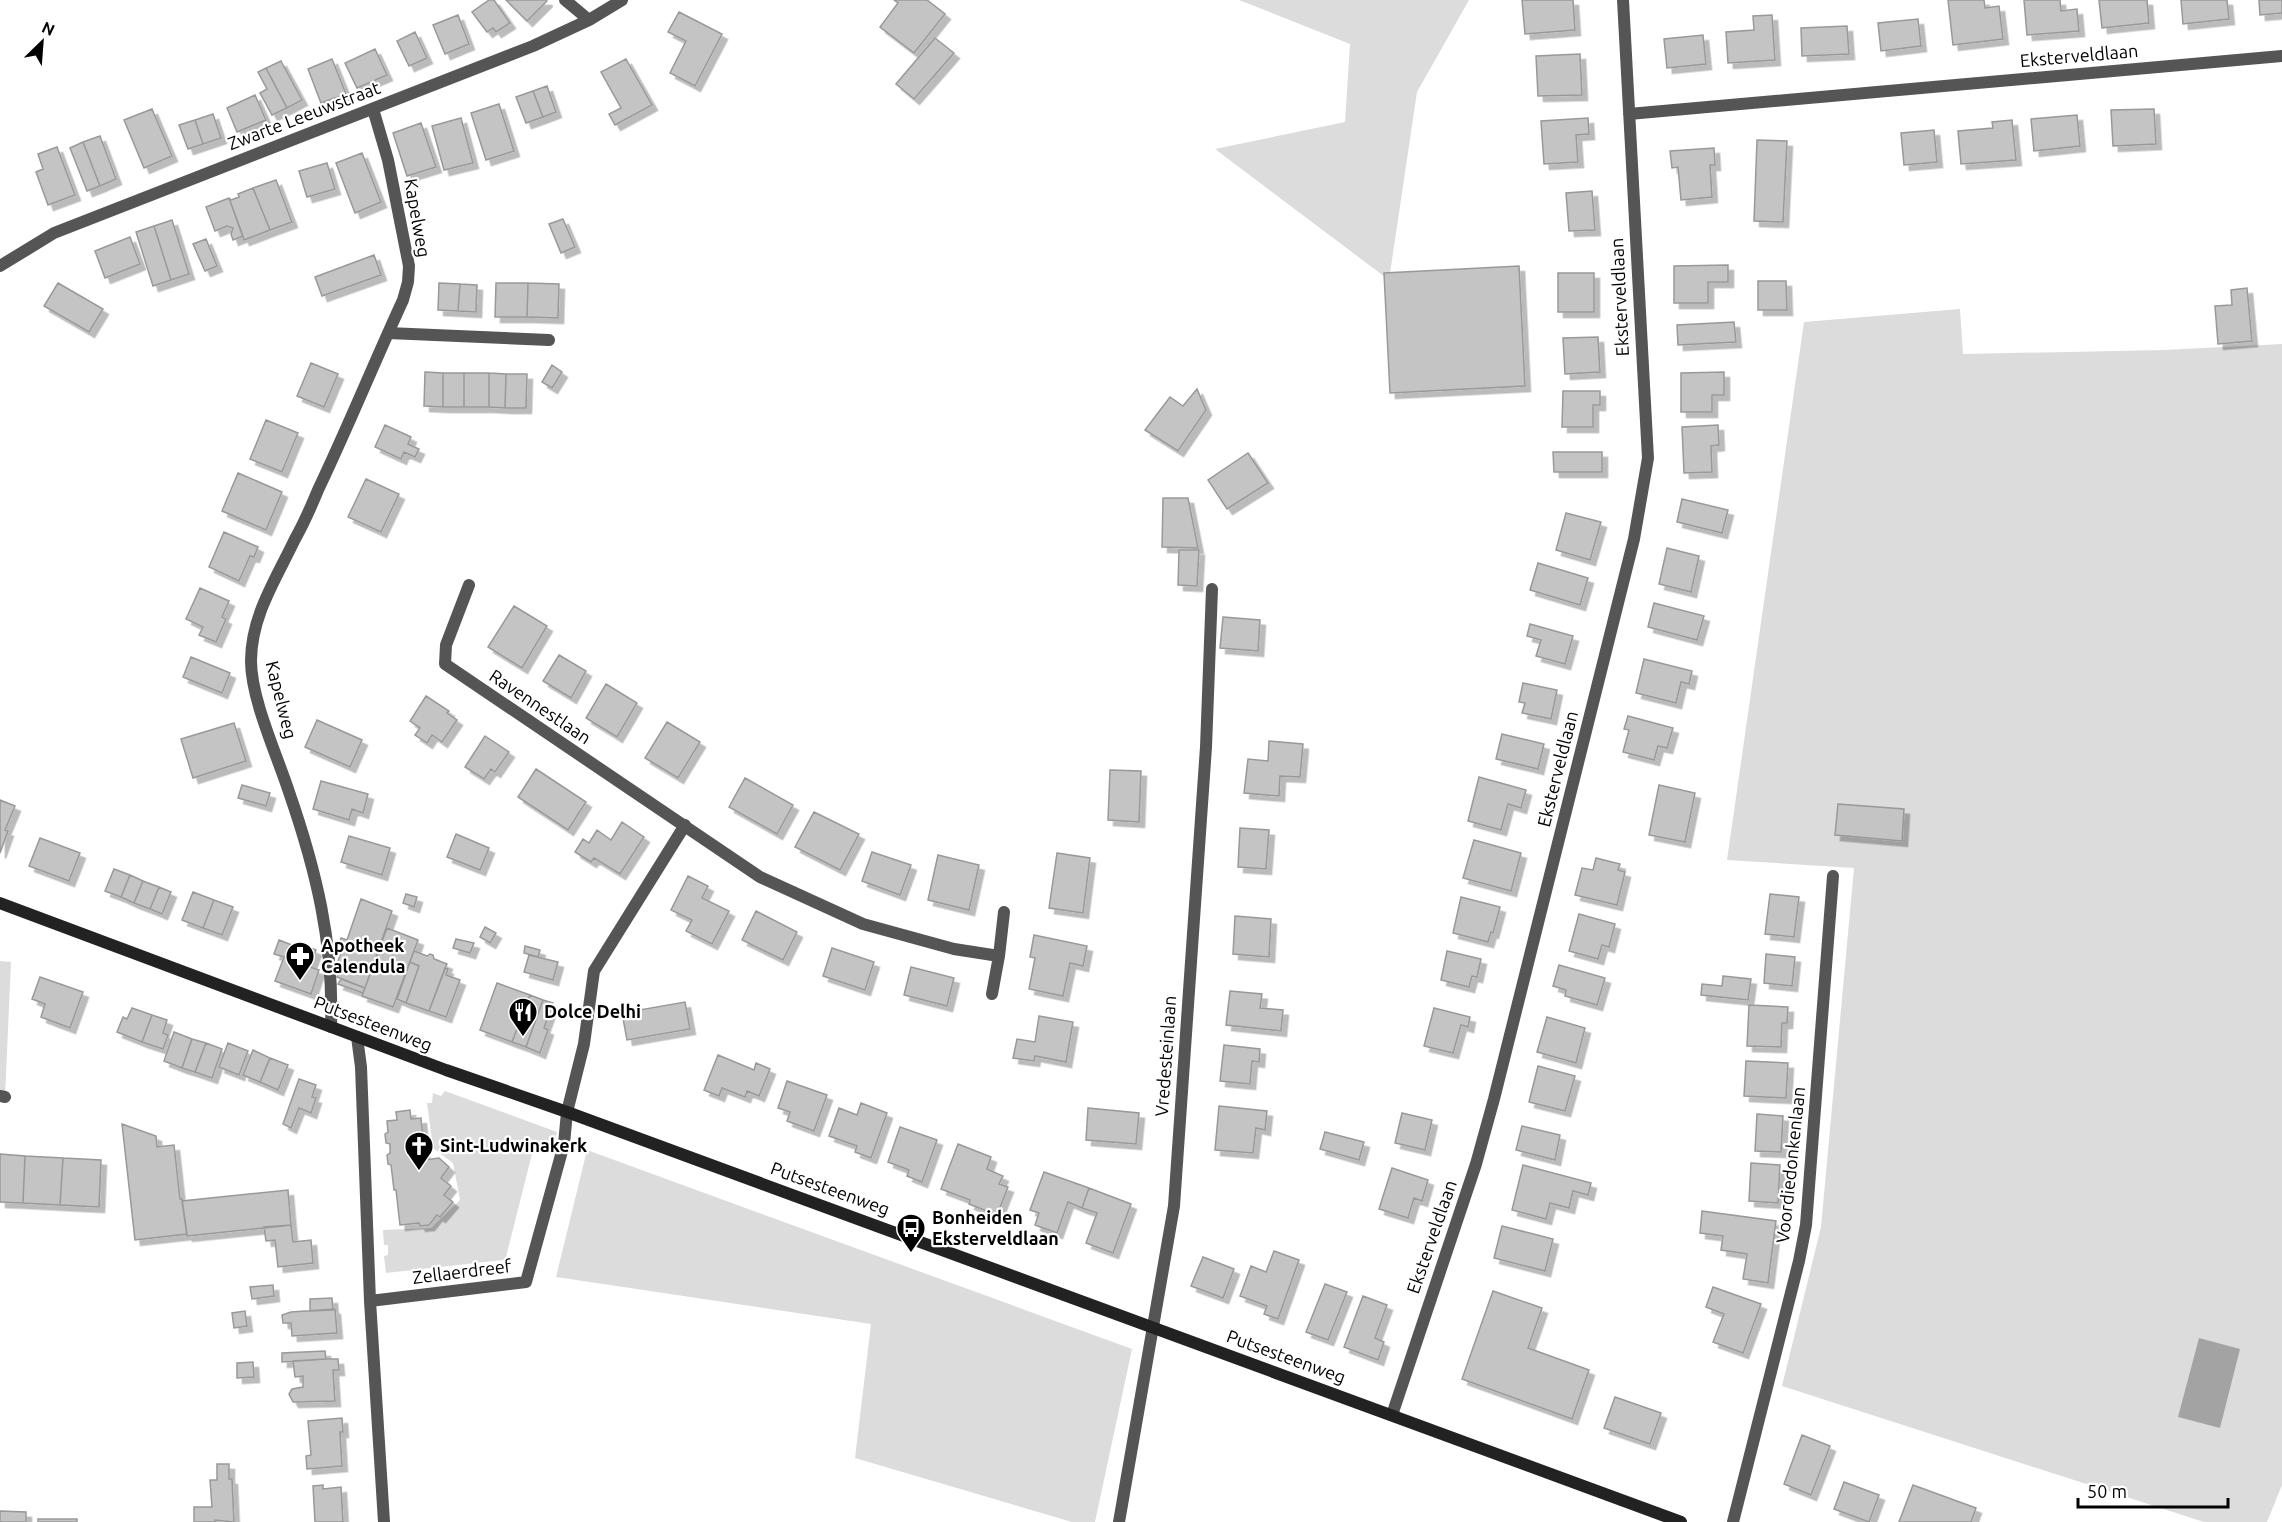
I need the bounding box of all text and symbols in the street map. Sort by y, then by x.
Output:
north arrow [12,12,72,72]
text: N [39,18,58,39]
street label: Eksterveldlaan [2019,40,2139,70]
street label: Zwarte Leeuwstraat [225,77,383,153]
street label: Kapelweg [401,177,435,259]
street label: Eksterveldlaan [1606,237,1632,357]
street label: Kapelweg [263,659,301,741]
street label: Ravennestlaan [486,665,595,747]
street label: Eksterveldlaan [1533,709,1581,829]
place label: Apotheek Calendula [321,935,406,976]
pharmacy icon: Apotheek Calendula [284,940,316,982]
street label: Putsesteenweg [311,991,435,1055]
street label: Vredesteinlaan [1151,995,1179,1117]
restaurant icon: Dolce Delhi [507,996,539,1038]
place label: Dolce Delhi [544,1001,641,1021]
street label: Voordiedonkenlaan [1772,1086,1808,1244]
church icon: Sint-Ludwinakerk [403,1130,435,1172]
place label: Sint-Ludwinakerk [440,1135,587,1155]
street label: Putsesteenweg [768,1157,893,1219]
street label: Eksterveldlaan [1402,1177,1460,1296]
place label: Bonheiden Eksterveldlaan [932,1207,1059,1248]
bus stop icon: Bonheiden Eksterveldlaan [895,1212,927,1254]
street label: Zellaerdreef [411,1255,513,1287]
street label: Putsesteenweg [1224,1325,1349,1387]
scale bar [2078,1471,2228,1509]
text: 50 m [2087,1481,2127,1501]

